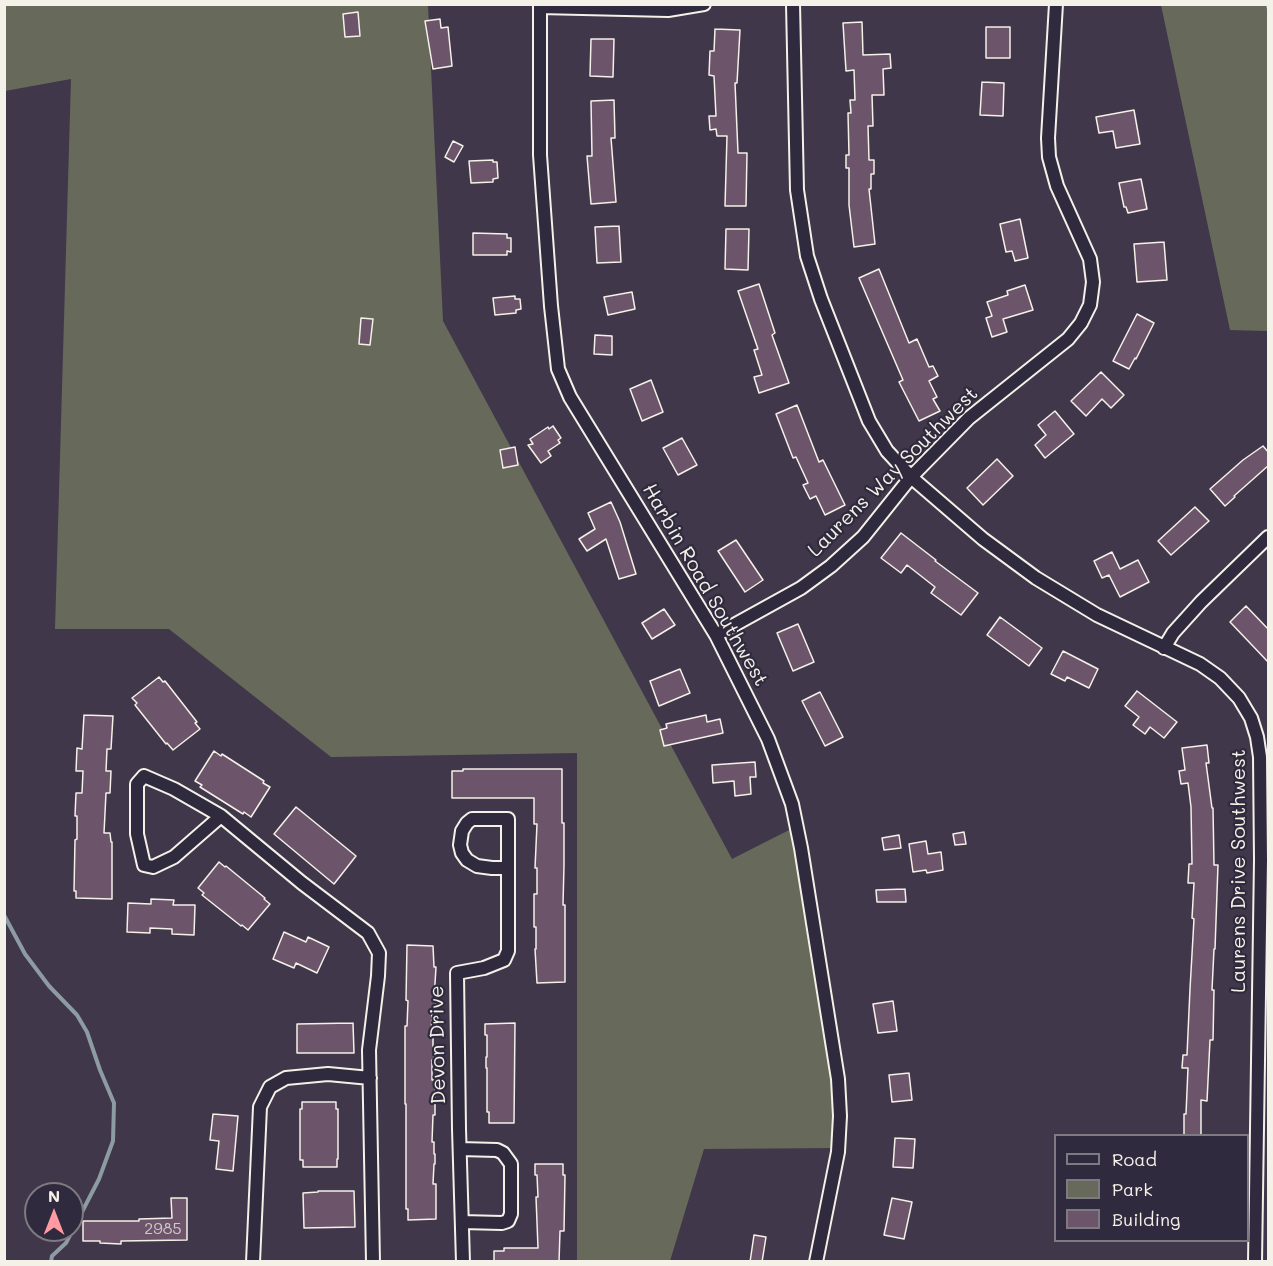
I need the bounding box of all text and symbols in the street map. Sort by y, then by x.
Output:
street label: Laurens Way Southwest [803,382,983,562]
street label: Harbin Road Southwest [637,479,773,691]
street label: Laurens Drive Southwest [1227,749,1251,993]
street label: Devon Drive [425,985,451,1105]
legend [1054,1134,1249,1242]
text: Road [1112,1147,1157,1171]
text: Park [1112,1177,1153,1201]
north arrow [24,1182,84,1242]
text: N [48,1185,60,1206]
text: Building [1112,1207,1180,1231]
house number: 2985 [144,1219,182,1239]

